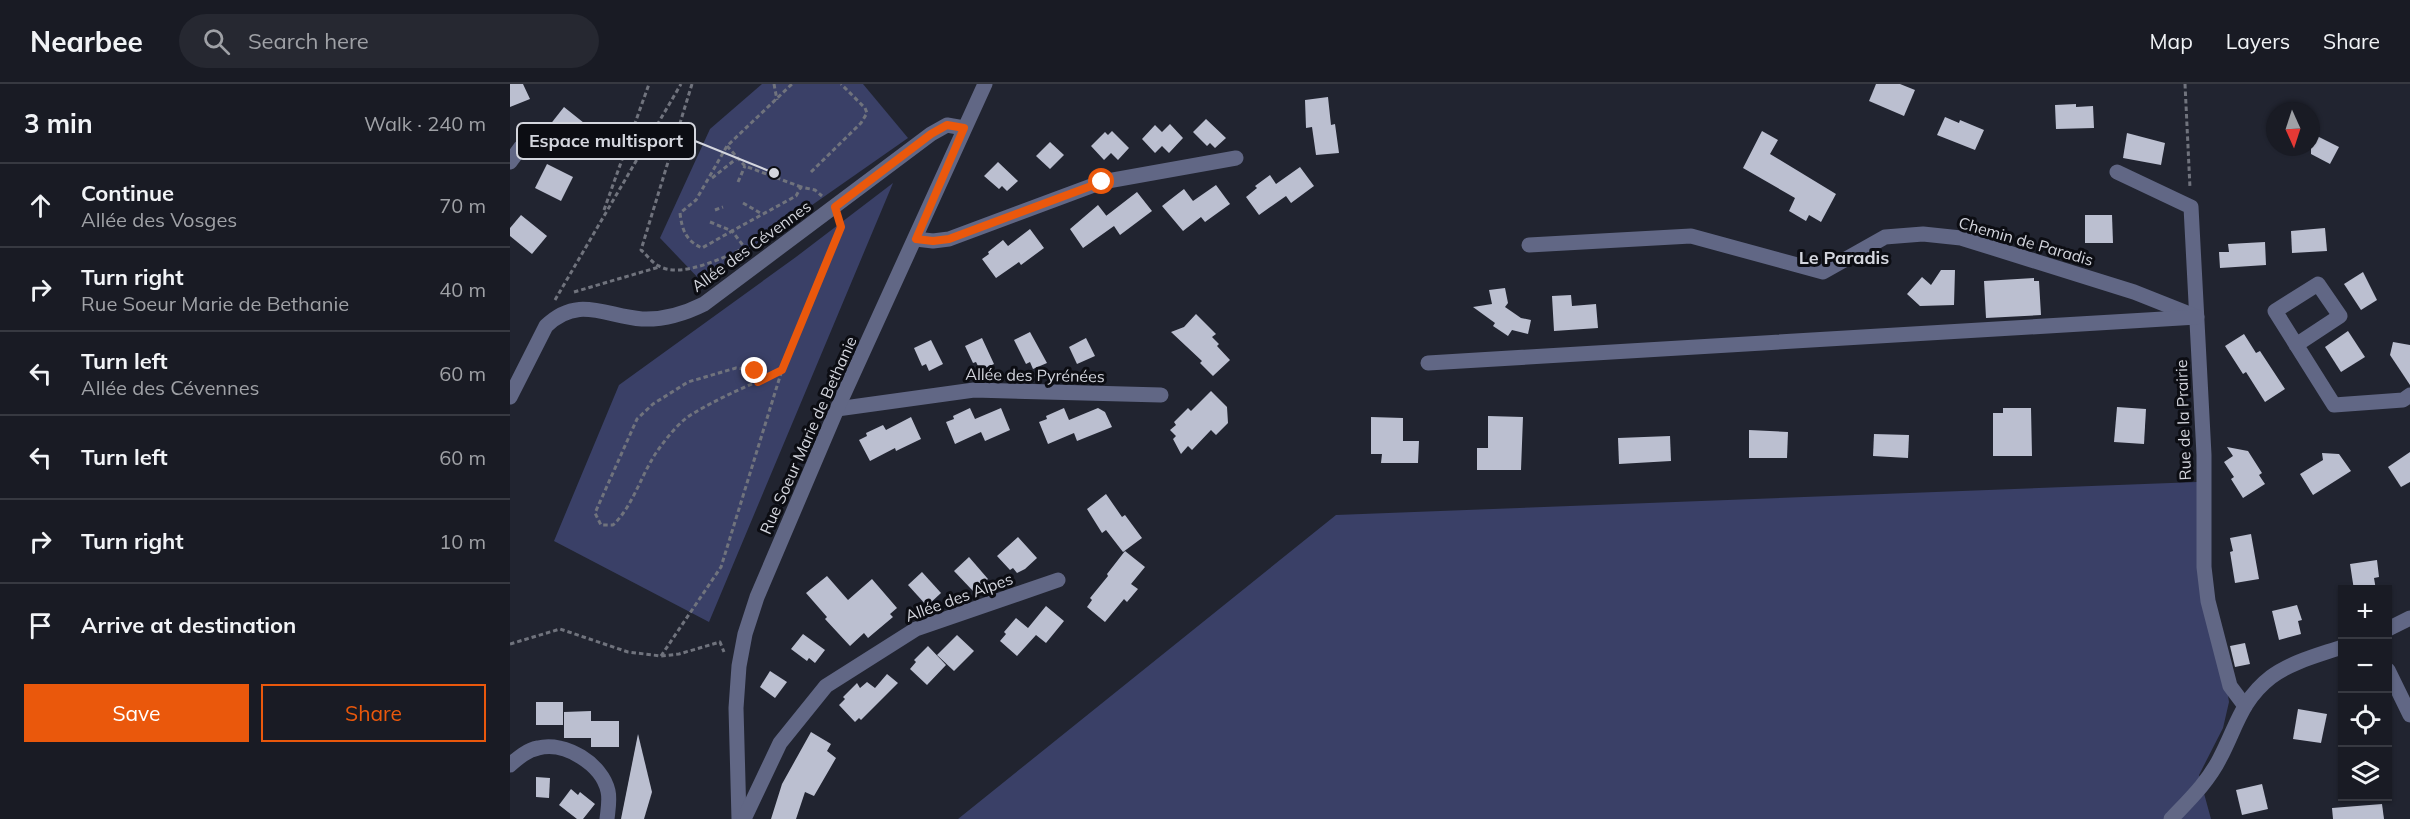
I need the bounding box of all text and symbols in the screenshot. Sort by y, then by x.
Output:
search box [179,14,599,68]
text: Nearbee [30,24,143,59]
icon: search [200,25,233,58]
text: Search here [248,27,369,55]
text: Map [2150,28,2193,54]
text: Layers [2226,28,2290,54]
text: Share [2323,28,2380,54]
north arrow [2266,102,2320,156]
text: 3 min [24,107,93,140]
text: Walk · 240 m [364,111,486,136]
callout: Espace multisport [517,123,695,159]
text: Espace multisport [529,129,683,152]
route start [1088,168,1114,194]
text: Continue [81,179,174,207]
icon: ahead [24,189,57,222]
text: 70 m [439,193,486,218]
street label: Allée des Cévennes [687,196,815,296]
text: Allée des Vosges [81,207,237,232]
street label: Chemin de Paradis [1956,212,2096,270]
district label: Le Paradis [1799,246,1889,269]
text: Turn right [81,263,184,291]
icon: right [24,273,57,306]
text: 40 m [439,277,486,302]
text: Rue Soeur Marie de Bethanie [81,291,349,316]
street label: Rue Soeur Marie de Bethanie [755,333,861,537]
text: Turn left [81,347,168,375]
icon: left [24,357,57,390]
route end [741,357,767,383]
street label: Rue de la Prairie [2171,359,2195,481]
text: 60 m [439,361,486,386]
street label: Allée des Pyrénées [965,364,1105,386]
text: Allée des Cévennes [81,375,260,400]
icon: left [24,441,57,474]
text: Turn left [81,443,168,471]
text: 60 m [439,445,486,470]
icon: right [24,525,57,558]
text: Turn right [81,527,184,555]
text: 10 m [439,529,486,554]
street label: Allée des Alpes [902,568,1016,626]
map controls [2338,585,2392,801]
button: + [2338,585,2392,639]
icon: arrive [24,609,57,642]
text: Arrive at destination [81,611,296,639]
button: − [2338,639,2392,693]
button: Save [24,684,249,742]
button: Share [261,684,486,742]
button: locate [2338,693,2392,747]
button: layers [2338,747,2392,801]

